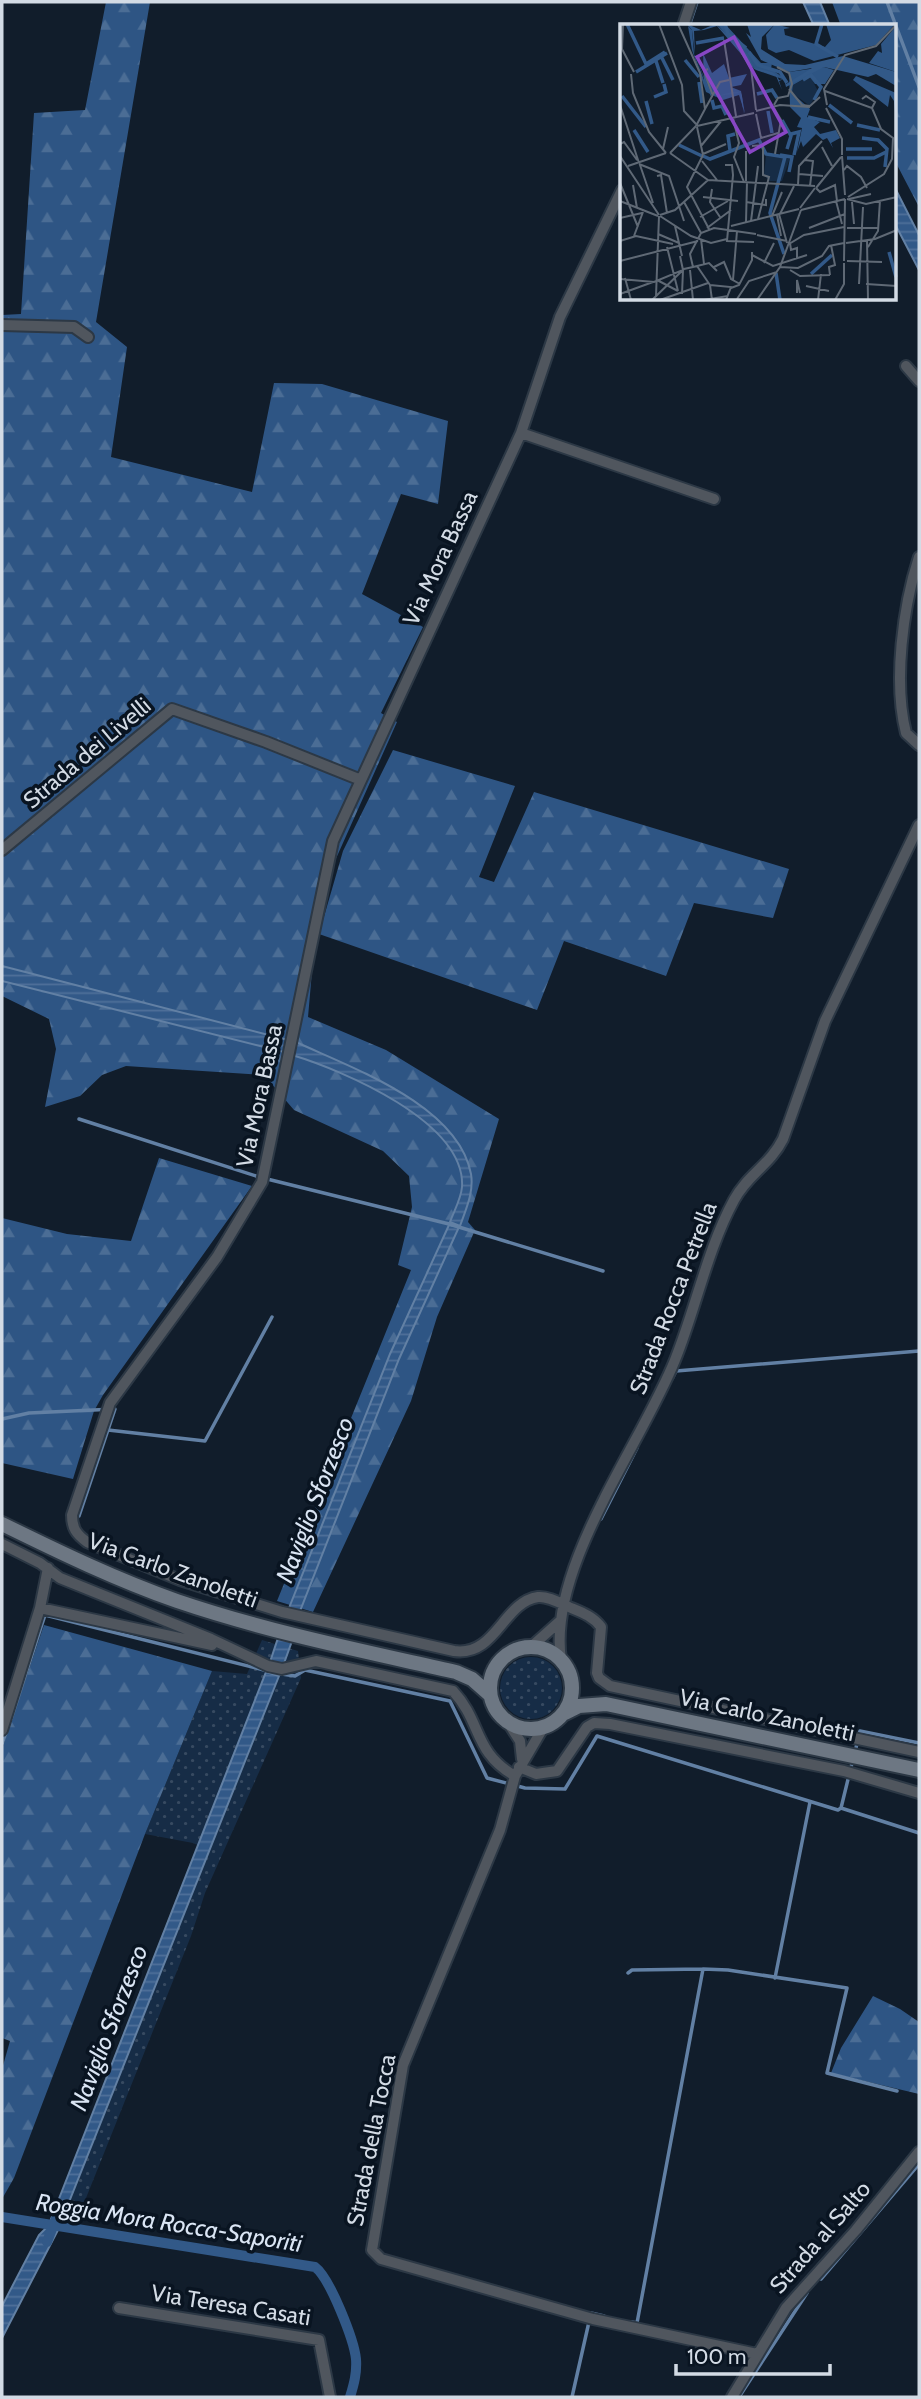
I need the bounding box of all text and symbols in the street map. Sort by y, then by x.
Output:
inset map [620,24,897,301]
street label: Via Mora Bassa [397,486,483,630]
street label: Strada dei Livelli [18,692,156,814]
street label: Via Mora Bassa [230,1022,288,1170]
street label: Strada Rocca Petrella [623,1198,723,1398]
water label: Naviglio Sforzesco [270,1413,359,1587]
street label: Via Carlo Zanoletti [85,1526,261,1614]
street label: Via Carlo Zanoletti [677,1683,857,1747]
water label: Naviglio Sforzesco [64,1941,153,2115]
street label: Strada della Tocca [341,2052,401,2228]
street label: Strada al Salto [764,2175,876,2299]
water label: Roggia Mora Rocca-Saporiti [34,2187,305,2258]
street label: Via Teresa Casati [149,2279,313,2331]
scale bar [676,2332,830,2376]
text: 100 m [687,2344,746,2369]

